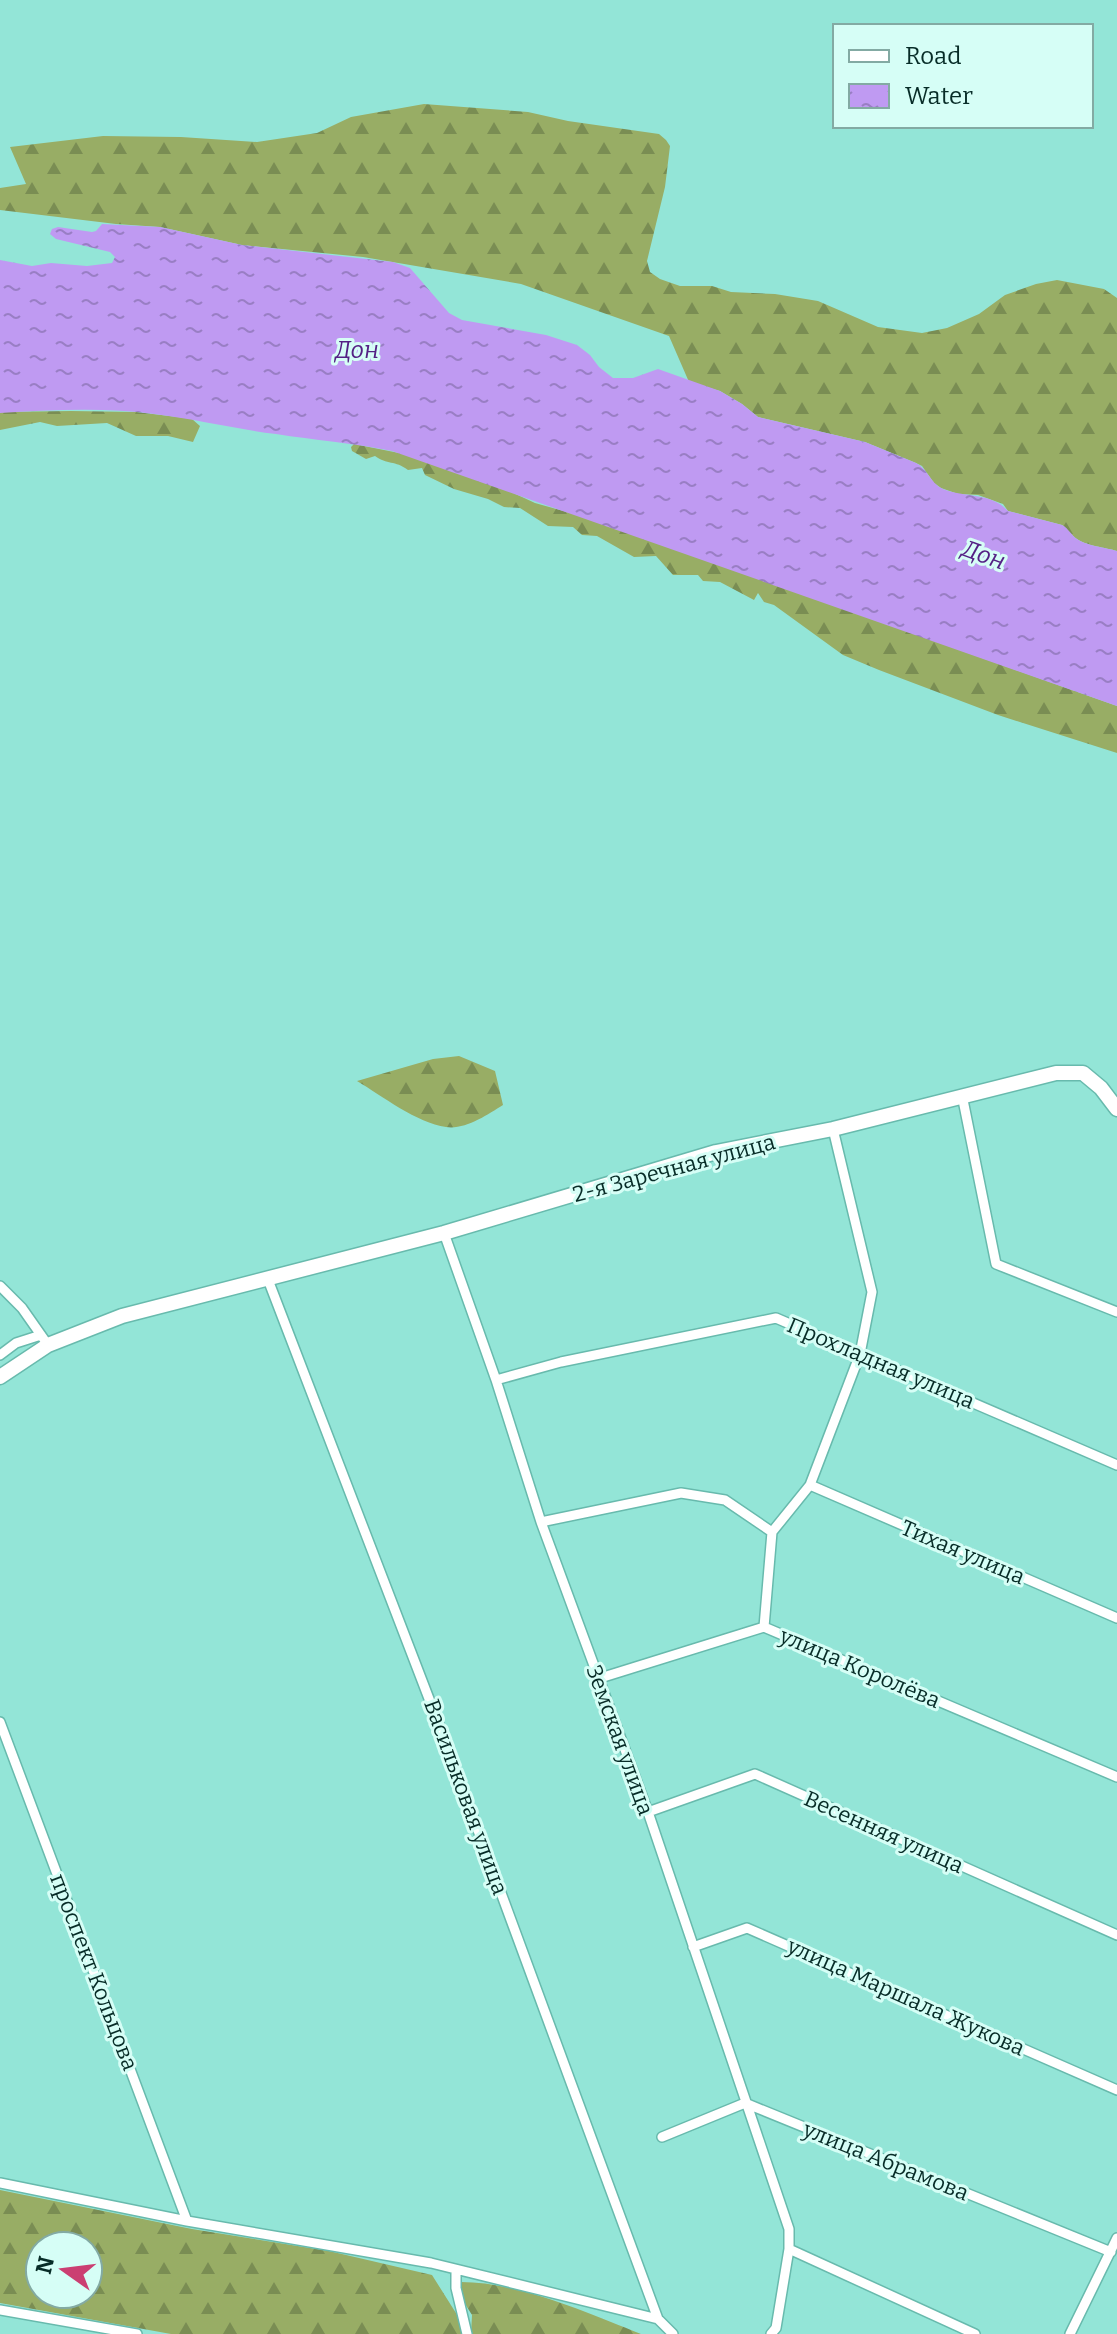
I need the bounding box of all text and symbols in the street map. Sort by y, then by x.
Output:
legend [833,24,1093,128]
text: Road [905,42,961,70]
text: Water [905,82,973,110]
water label: Дон [333,336,379,364]
water label: Дон [957,534,1009,576]
street label: 2-я Заречная улица [570,1128,778,1208]
street label: Прохладная улица [783,1311,979,1415]
street label: Тихая улица [897,1514,1029,1590]
street label: улица Королёва [775,1622,944,1714]
street label: Земская улица [580,1661,660,1819]
street label: Васильковая улица [418,1696,514,1898]
street label: Весенняя улица [800,1785,968,1879]
street label: проспект Кольцова [44,1870,144,2074]
street label: улица Маршала Жукова [782,1932,1029,2062]
street label: улица Абрамова [798,2115,973,2206]
north arrow [24,2230,104,2310]
text: N [30,2254,60,2277]

